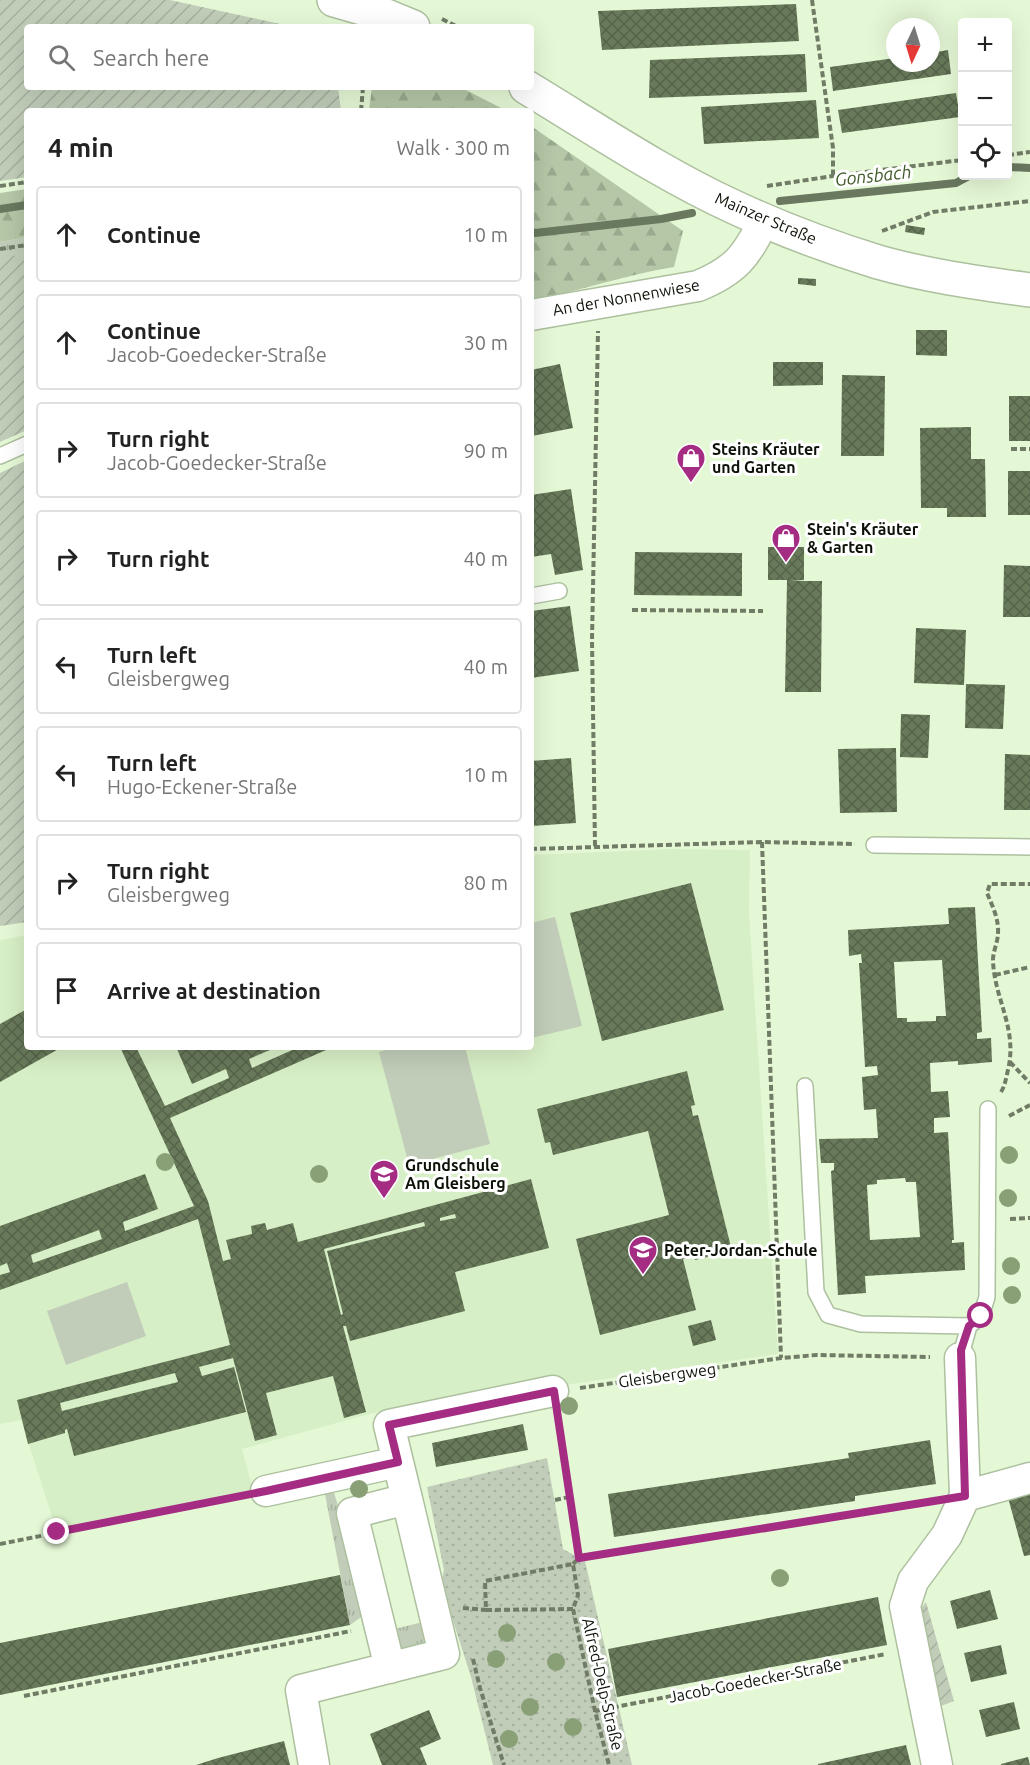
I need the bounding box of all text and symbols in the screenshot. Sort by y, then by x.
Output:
north arrow [886,18,940,72]
map controls [958,18,1012,180]
button: + [958,18,1012,72]
search box [24,24,534,90]
icon: search [45,41,78,74]
text: Search here [93,45,209,70]
button: − [958,72,1012,126]
button: locate [958,126,1012,180]
text: 4 min [48,133,114,162]
text: Walk · 300 m [397,136,510,159]
water label: Gonsbach [834,161,912,189]
street label: Mainzer Straße [713,189,819,247]
icon: ahead [50,218,83,251]
text: Continue [107,222,201,247]
text: 10 m [464,223,508,246]
street label: An der Nonnenwiese [551,275,701,319]
text: Continue [107,318,201,343]
icon: ahead [50,326,83,359]
text: 30 m [464,331,508,354]
text: Jacob-Goedecker-Straße [107,343,327,366]
text: Turn right [107,426,209,451]
icon: right [50,434,83,467]
text: 90 m [464,439,508,462]
place label: Steins Kräuter und Garten [712,440,820,476]
shop icon: Steins Kräuter und Garten [675,442,707,484]
text: Jacob-Goedecker-Straße [107,451,327,474]
place label: Stein's Kräuter & Garten [807,520,919,556]
shop icon: Stein's Kräuter & Garten [770,522,802,564]
icon: right [50,542,83,575]
text: Turn right [107,546,209,571]
text: 40 m [464,547,508,570]
text: Turn left [107,642,197,667]
icon: left [50,650,83,683]
text: 40 m [464,655,508,678]
text: Gleisbergweg [107,667,230,690]
text: Turn left [107,750,197,775]
icon: left [50,758,83,791]
text: 10 m [464,763,508,786]
text: Hugo-Eckener-Straße [107,775,297,798]
text: Turn right [107,858,209,883]
icon: right [50,866,83,899]
text: 80 m [464,871,508,894]
text: Gleisbergweg [107,883,230,906]
icon: arrive [50,974,83,1007]
text: Arrive at destination [107,978,321,1003]
place label: Grundschule Am Gleisberg [405,1156,506,1192]
school or university icon: Grundschule Am Gleisberg [368,1158,400,1200]
school or university icon: Peter-Jordan-Schule [627,1234,659,1276]
place label: Peter-Jordan-Schule [664,1241,817,1259]
route start [967,1302,993,1328]
street label: Gleisbergweg [617,1359,717,1391]
route end [43,1518,69,1544]
street label: Alfred-Delp-Straße [579,1616,627,1752]
street label: Jacob-Goedecker-Straße [667,1654,843,1706]

